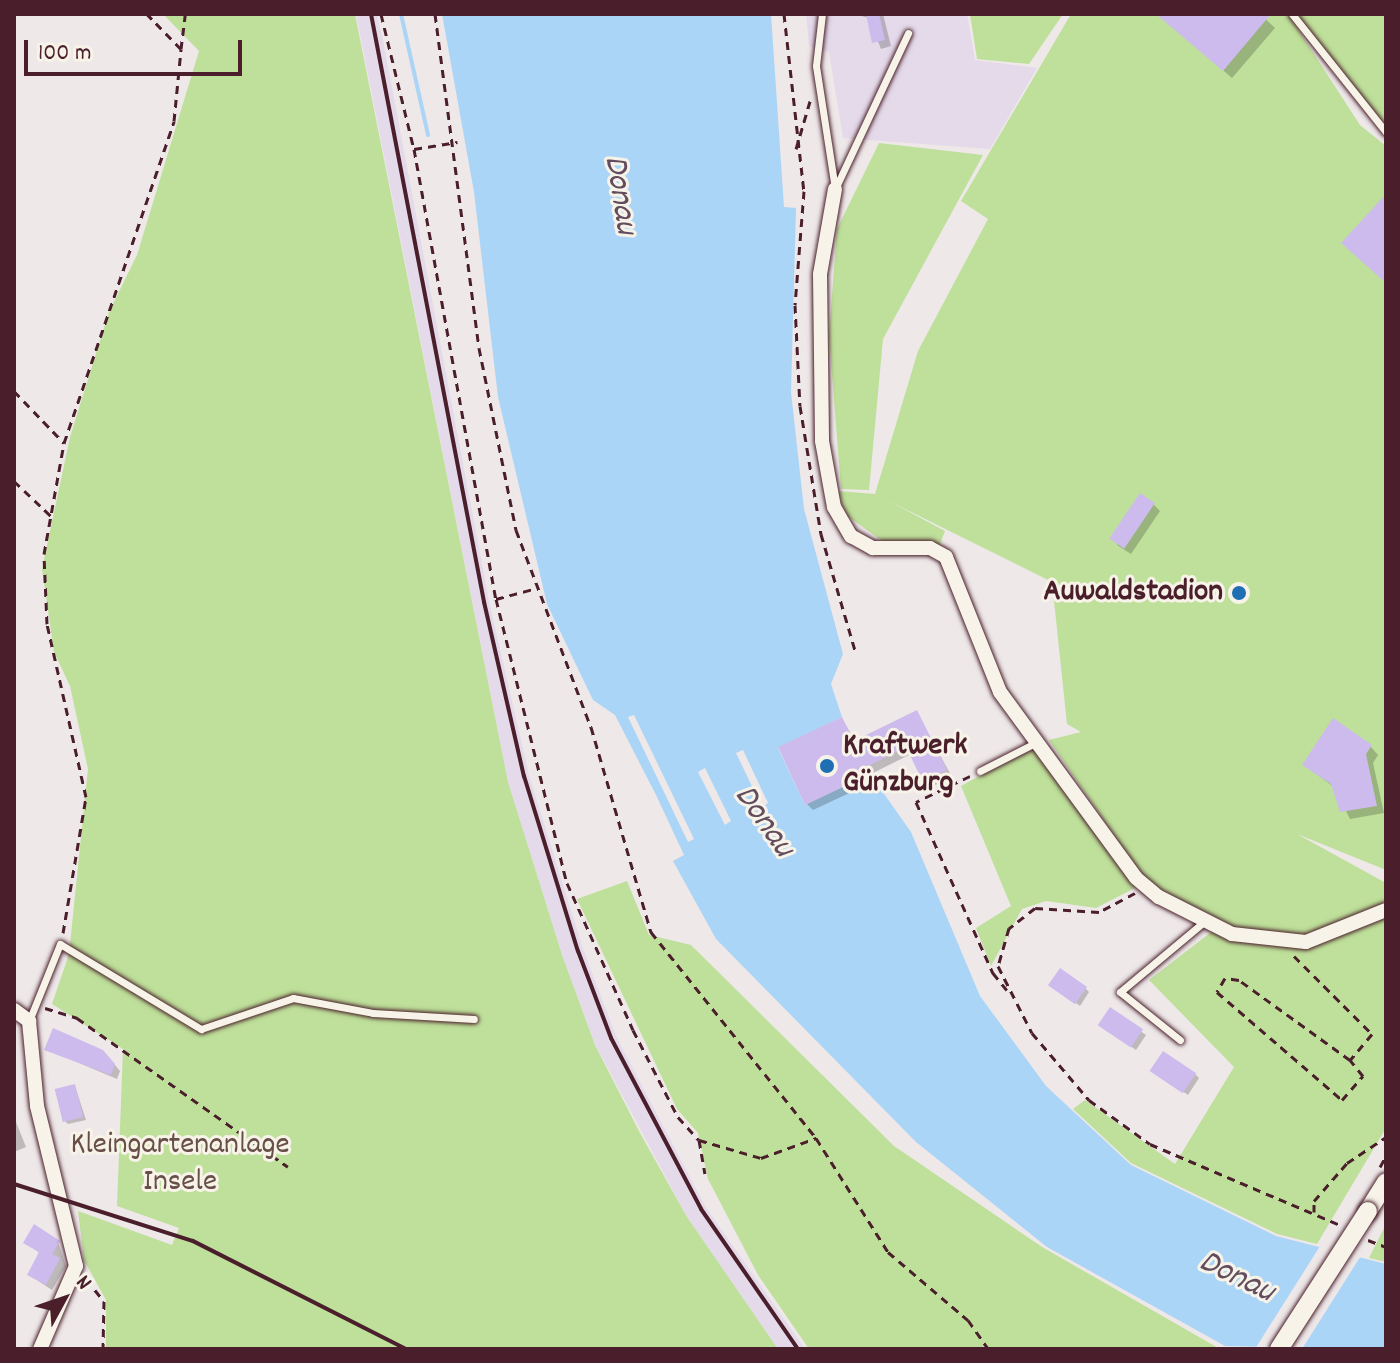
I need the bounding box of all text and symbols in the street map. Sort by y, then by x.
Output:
scale bar [28,24,246,74]
text: 100 m [38,37,91,71]
water label: Donau [593,153,645,237]
place label: Auwaldstadion [1043,574,1223,612]
marker: Auwaldstadion [1230,584,1248,602]
place label: Kraftwerk Günzburg [843,729,967,804]
marker: Kraftwerk Günzburg [818,757,836,775]
water label: Donau [724,778,802,866]
park label: Kleingartenanlage Insele [70,1128,290,1203]
water label: Donau [1192,1242,1280,1314]
north arrow [24,1259,104,1339]
text: N [67,1269,98,1297]

